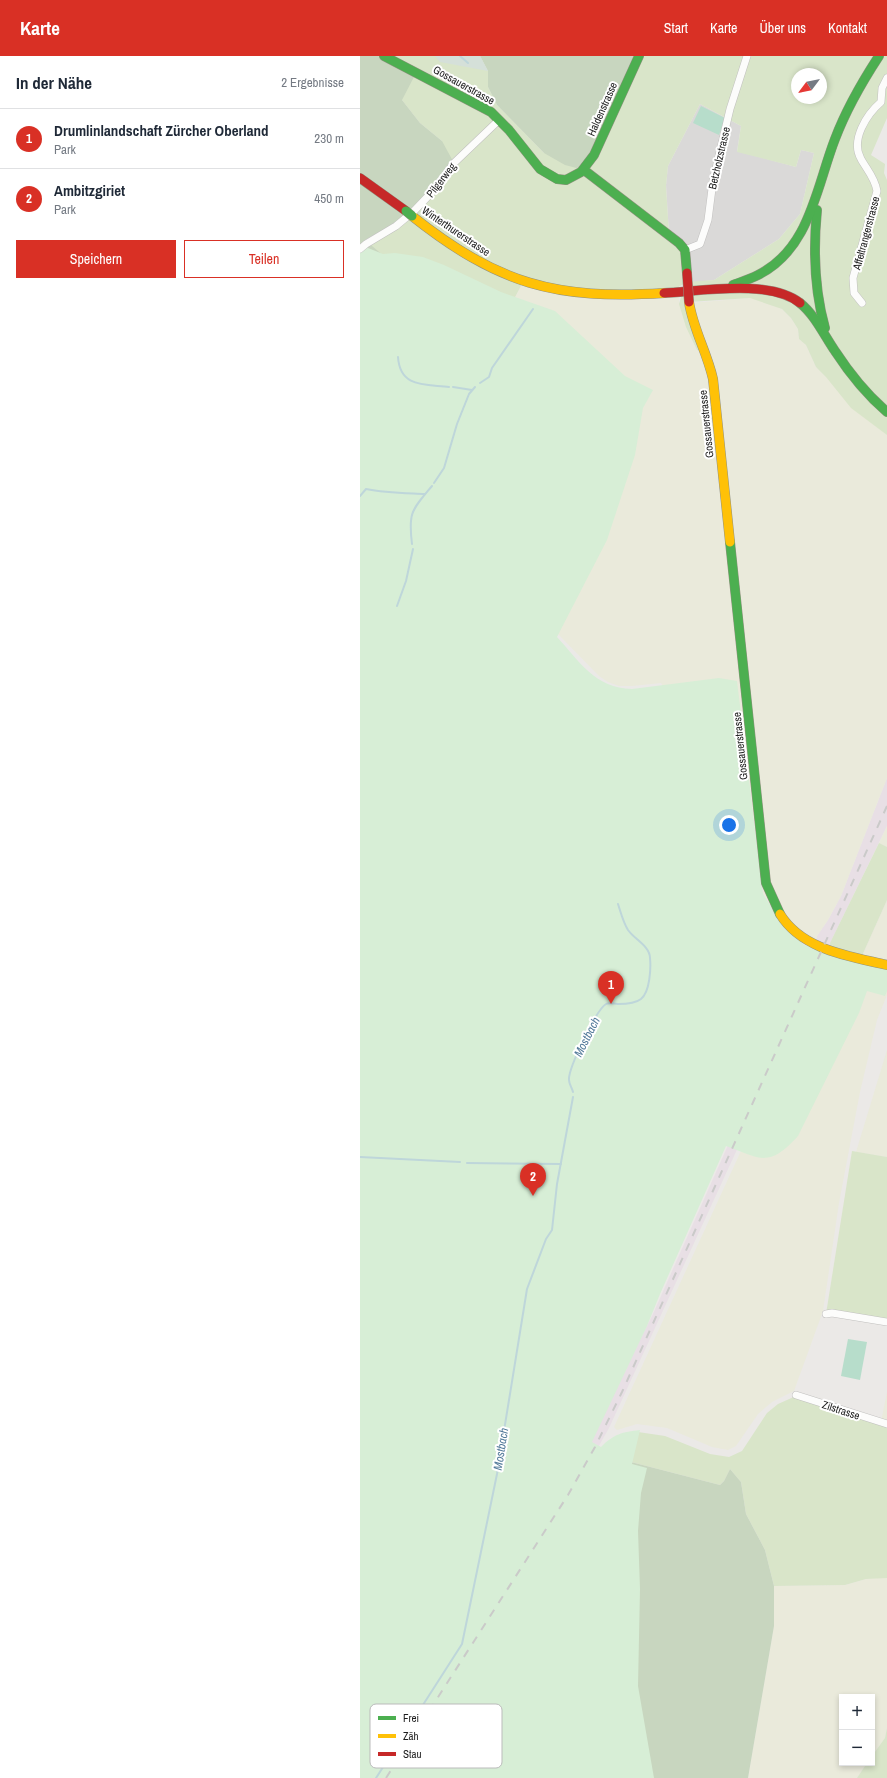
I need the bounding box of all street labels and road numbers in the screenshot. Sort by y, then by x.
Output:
street label: Gossauerstrasse [431,62,497,108]
street label: Haldenstrasse [584,80,620,138]
street label: Betzholzstrasse [705,125,733,191]
street label: Pilgerweg [423,160,459,200]
street label: Affeltrangerstrasse [849,195,883,272]
street label: Winterthurerstrasse [419,203,493,259]
street label: Gossauerstrasse [695,389,717,459]
street label: Gossauerstrasse [729,711,751,781]
street label: Zilstrasse [820,1397,862,1423]

